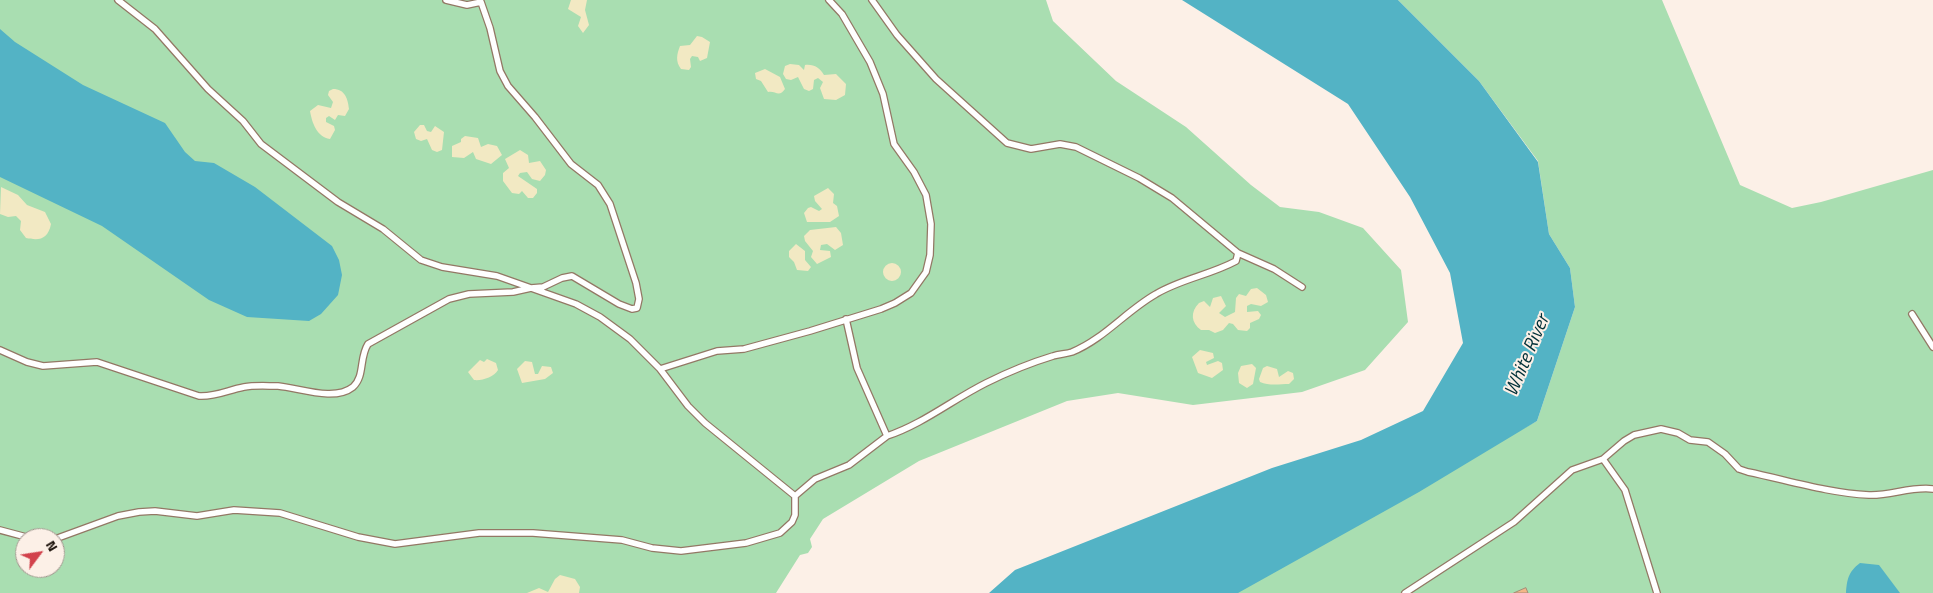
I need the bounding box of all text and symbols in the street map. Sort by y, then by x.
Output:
water label: White River [1501,312,1555,400]
north arrow [15,528,65,578]
text: N [41,536,64,555]

